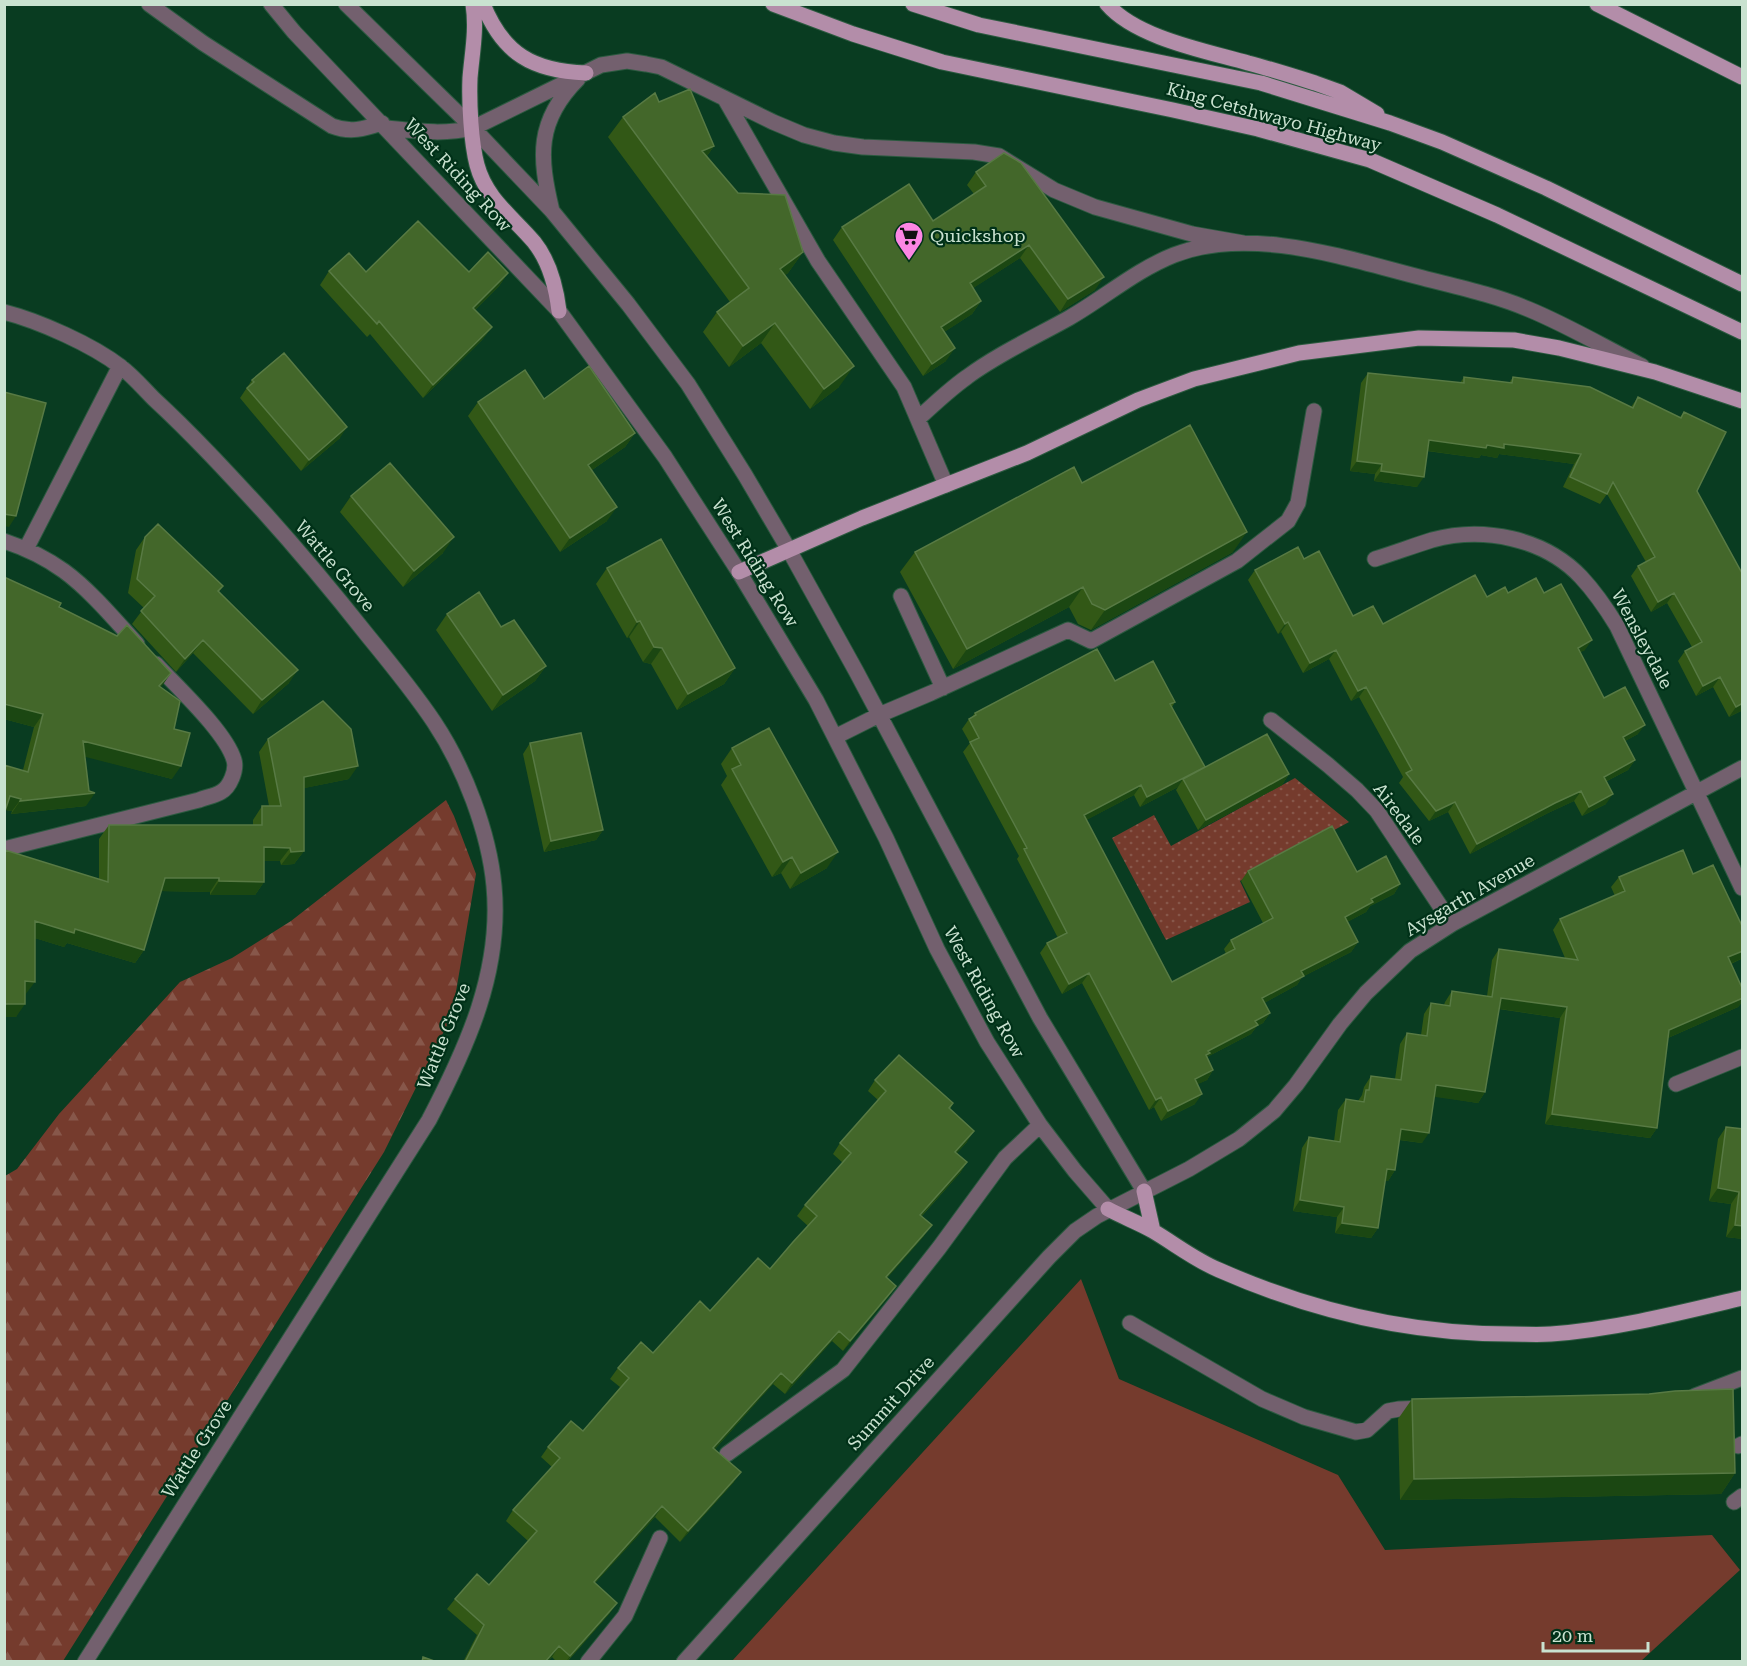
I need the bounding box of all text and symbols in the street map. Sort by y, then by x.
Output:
street label: King Cetshwayo Highway [1164,78,1384,155]
street label: West Riding Row [401,114,516,236]
supermarket icon: Quickshop [893,220,925,262]
place label: Quickshop [930,225,1026,246]
street label: West Riding Row [708,495,803,631]
street label: Wattle Grove [291,516,380,616]
street label: Wensleydale [1607,585,1678,692]
street label: Airedale [1369,779,1430,849]
street label: Aysgarth Avenue [1401,849,1538,940]
street label: West Riding Row [940,922,1029,1061]
street label: Wattle Grove [413,980,474,1092]
street label: Summit Drive [843,1351,938,1454]
street label: Wattle Grove [157,1396,236,1502]
scale bar [1543,1615,1648,1653]
text: 20 m [1552,1625,1593,1646]

